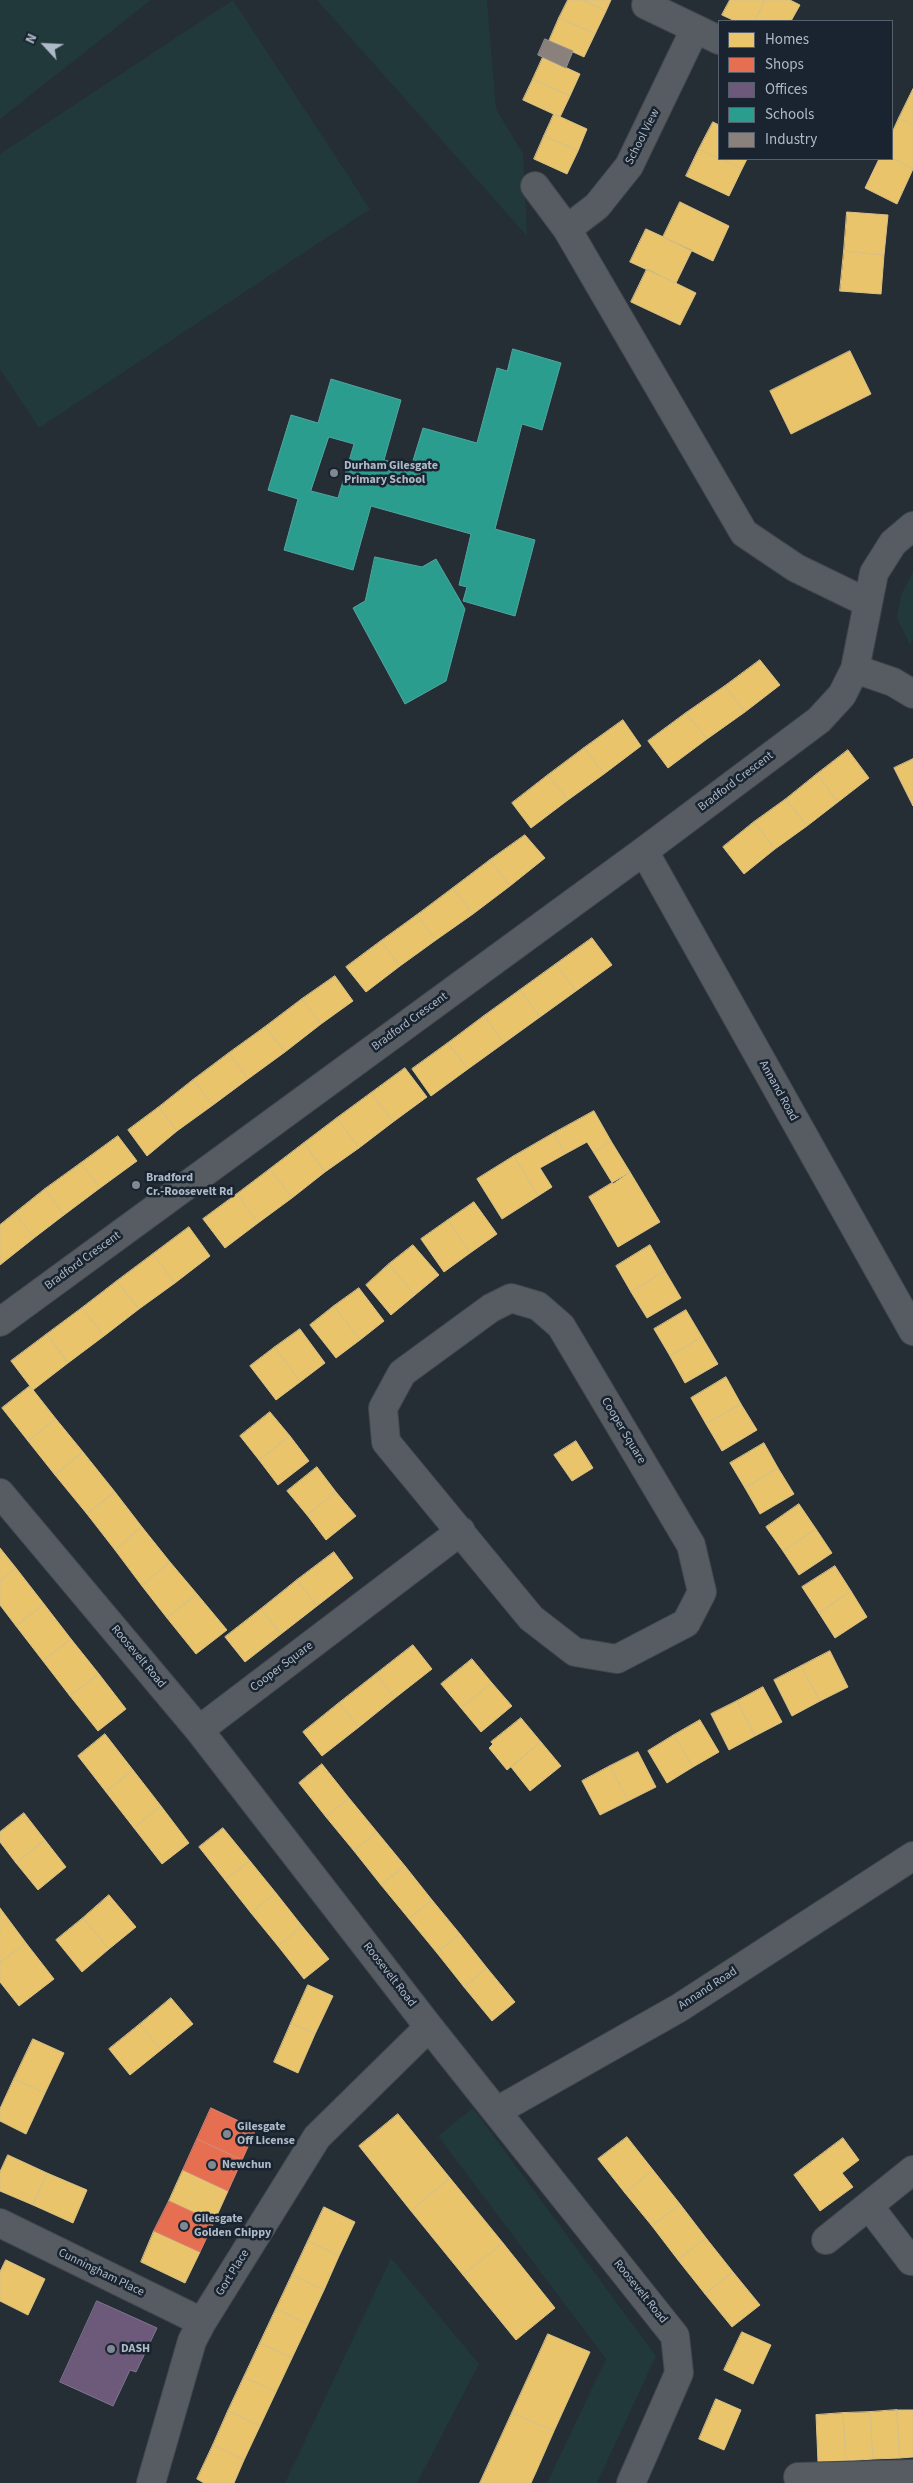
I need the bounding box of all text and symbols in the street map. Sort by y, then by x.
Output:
north arrow [20,20,70,70]
legend [718,20,893,160]
text: Homes [765,29,809,50]
text: N [20,30,42,47]
text: Shops [765,54,804,75]
text: Offices [765,79,808,100]
text: Schools [765,104,814,125]
street label: School View [623,107,663,167]
text: Industry [765,129,817,150]
place label: Durham Gilesgate Primary School [344,459,438,487]
marker: Durham Gilesgate Primary School [328,467,340,479]
street label: Bradford Crescent [696,749,776,815]
street label: Bradford Crescent [369,990,451,1054]
street label: Annand Road [755,1058,801,1124]
place label: Bradford Cr.-Roosevelt Rd [146,1171,233,1199]
marker: Bradford Cr.-Roosevelt Rd [130,1179,142,1191]
street label: Bradford Crescent [42,1229,124,1293]
street label: Cooper Square [598,1395,648,1467]
street label: Roosevelt Road [108,1623,168,1691]
street label: Cooper Square [248,1639,316,1695]
street label: Roosevelt Road [359,1940,419,2010]
street label: Annand Road [676,1965,740,2013]
place label: Gilesgate Off License [237,2120,295,2148]
marker: Gilesgate Off License [221,2128,233,2140]
place label: Newchun [222,2158,271,2172]
marker: Newchun [206,2159,218,2171]
place label: Gilesgate Golden Chippy [194,2212,271,2240]
marker: Gilesgate Golden Chippy [178,2220,190,2232]
street label: Cunningham Place [56,2246,146,2300]
street label: Gort Place [213,2247,253,2299]
street label: Roosevelt Road [610,2257,670,2327]
place label: DASH [121,2342,150,2356]
marker: DASH [105,2343,117,2355]

